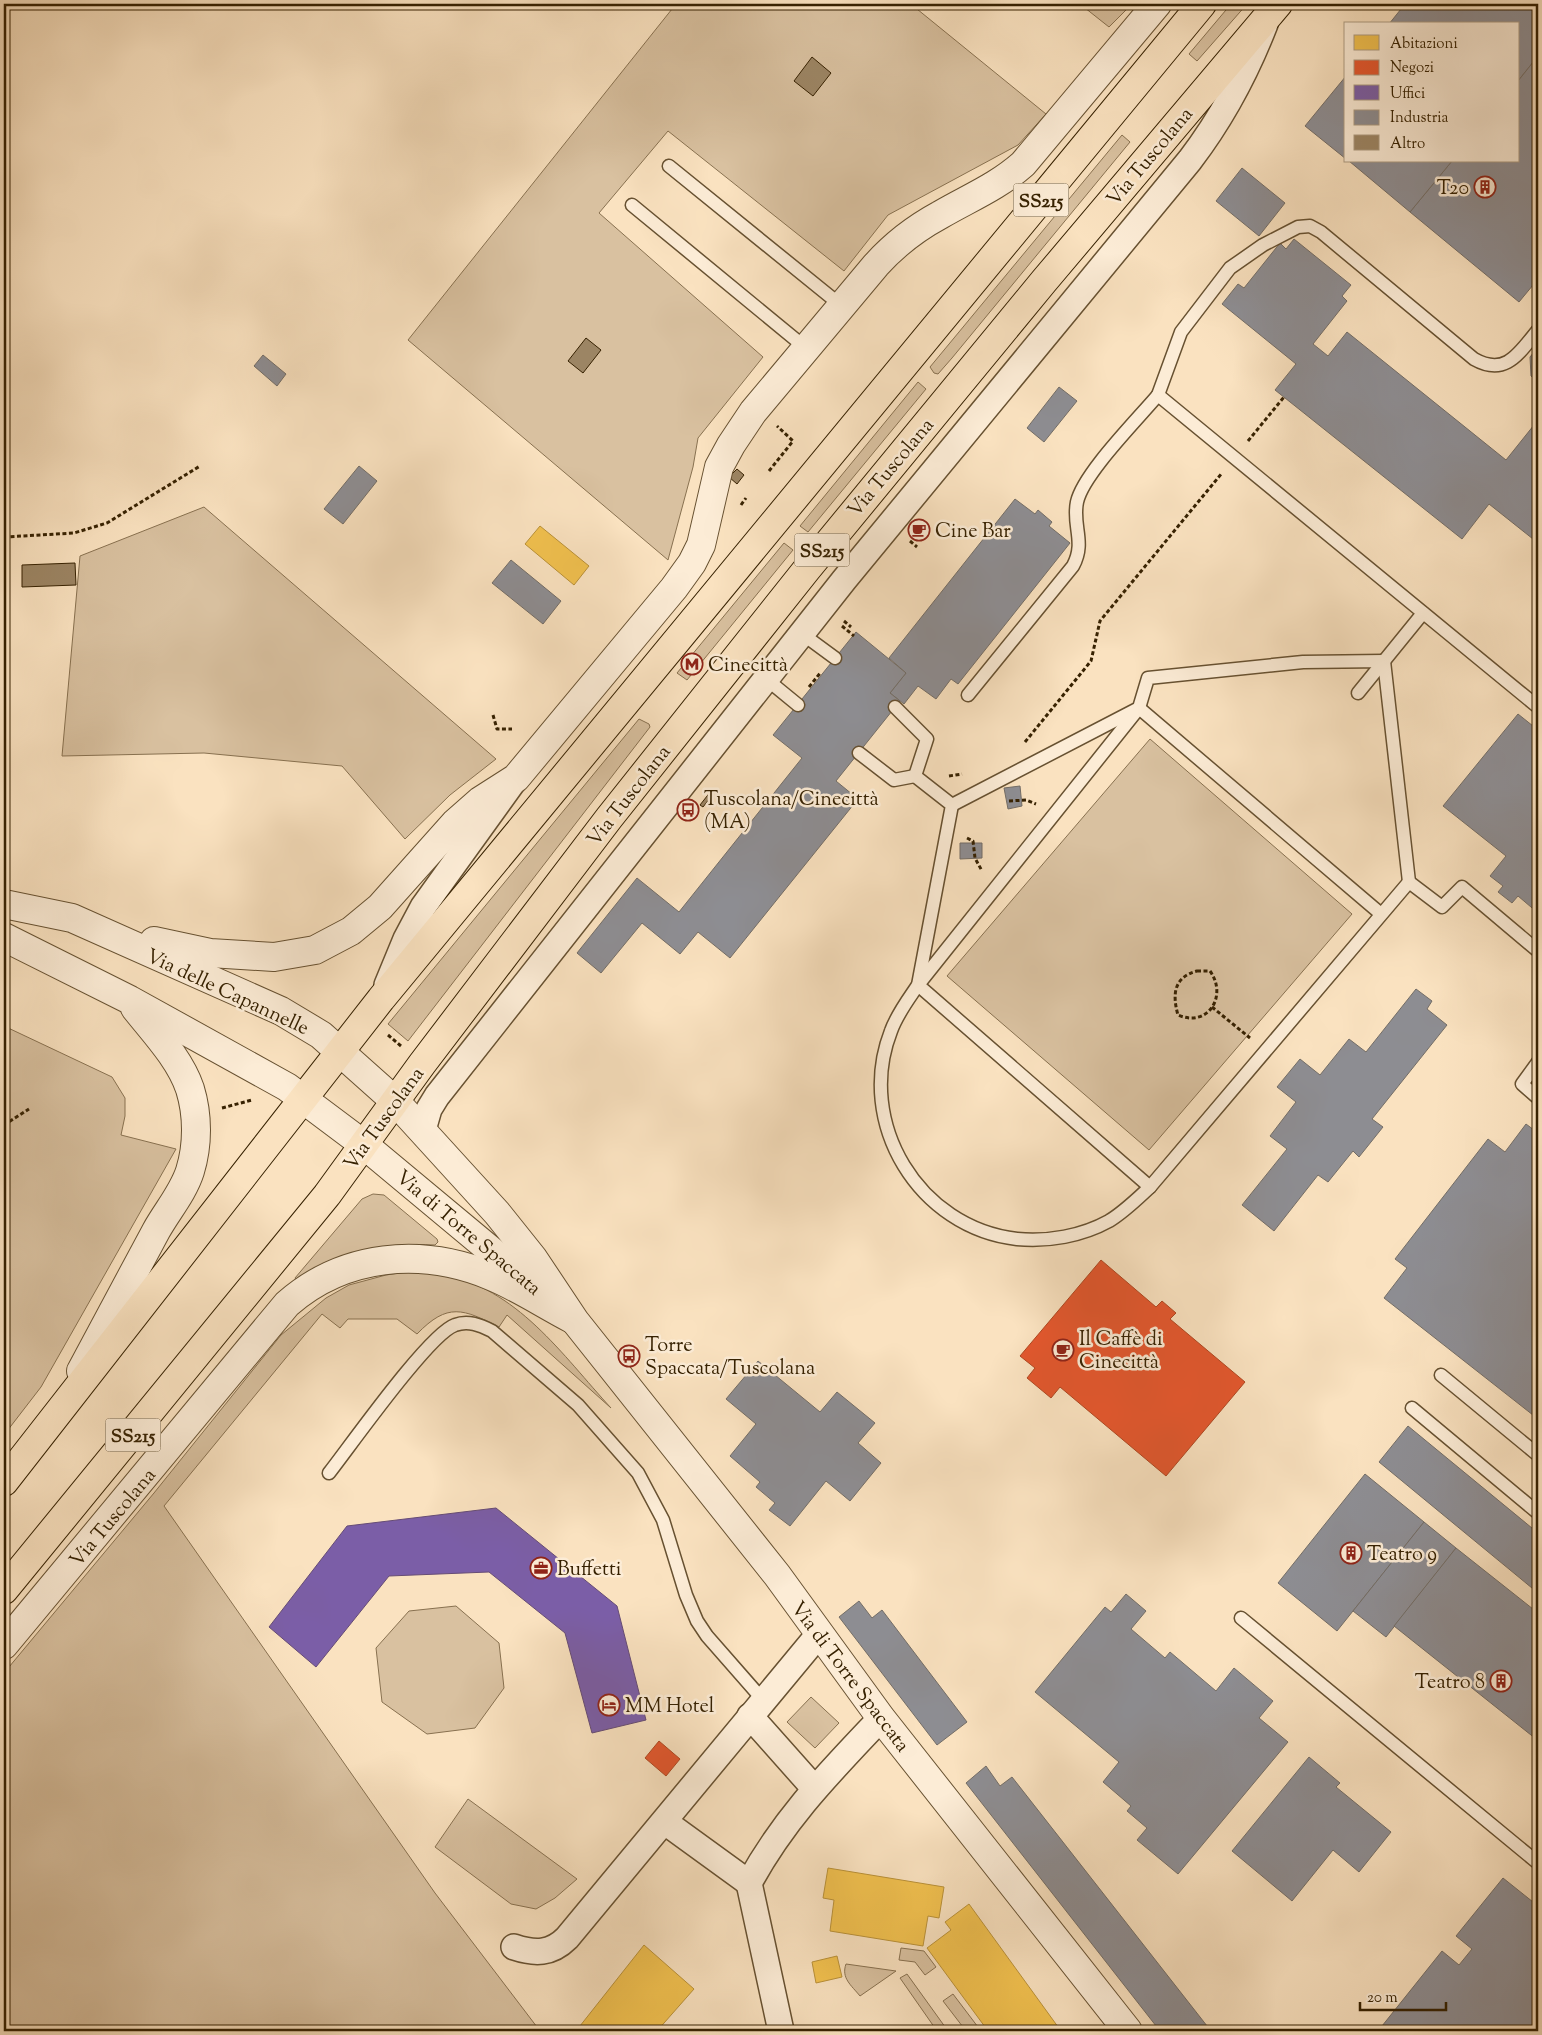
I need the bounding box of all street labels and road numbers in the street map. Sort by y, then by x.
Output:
street label: Via Tuscolana [1101,102,1201,213]
road number: SS215 [1014,184,1068,216]
street label: Via Tuscolana [842,413,942,524]
road number: SS215 [794,534,850,566]
street label: Via Tuscolana [581,740,679,853]
street label: Via delle Capannelle [141,943,313,1044]
street label: Via Tuscolana [338,1062,432,1177]
street label: Via di Torre Spaccata [388,1164,547,1304]
road number: SS215 [106,1418,160,1452]
street label: Via Tuscolana [64,1463,164,1574]
street label: Via di Torre Spaccata [783,1596,915,1759]

